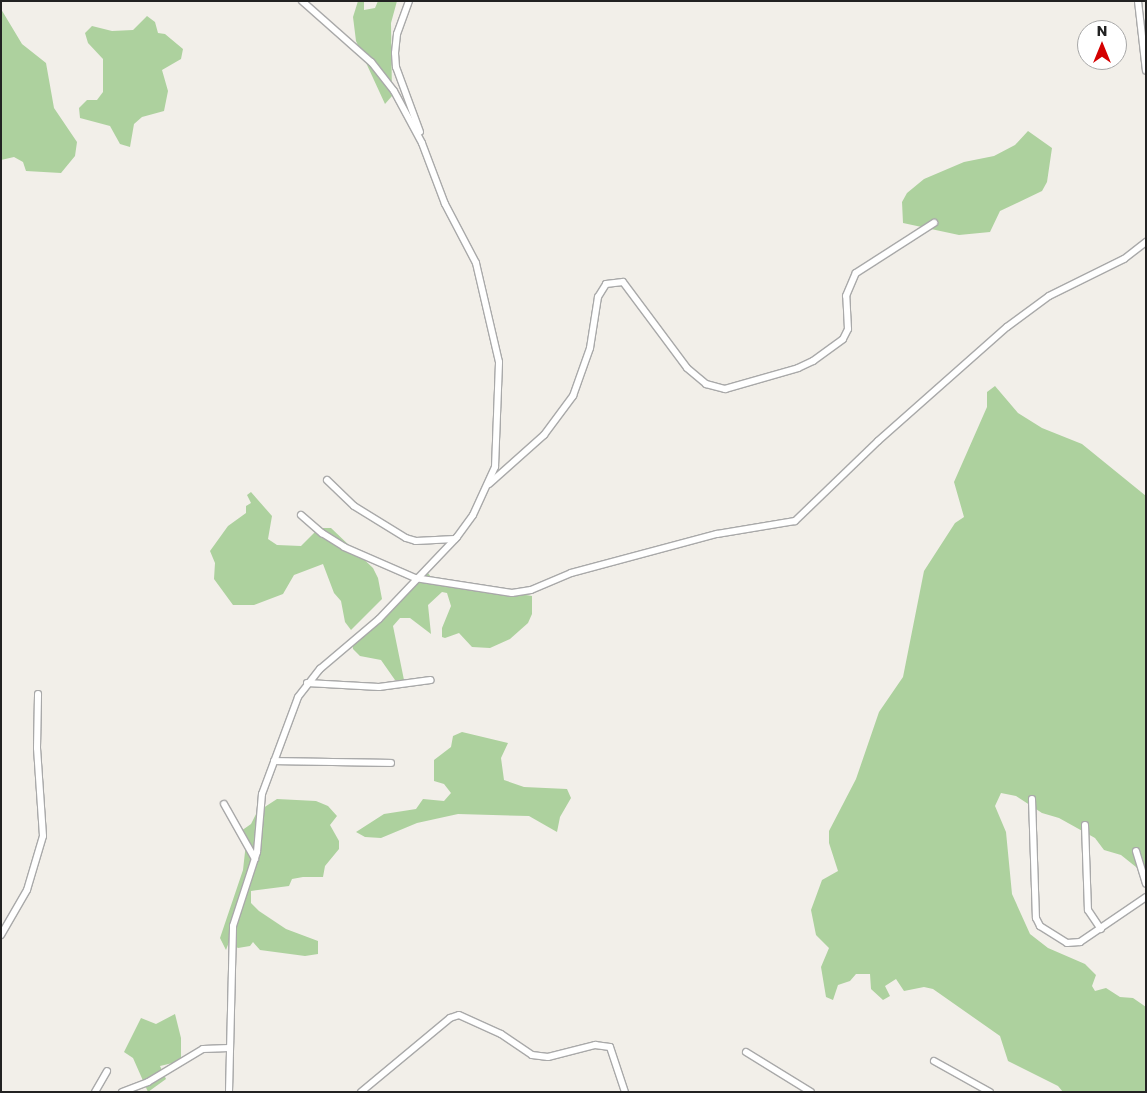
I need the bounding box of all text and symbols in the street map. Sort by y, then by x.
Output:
north arrow [1077,20,1127,70]
text: N [1097,21,1107,41]

